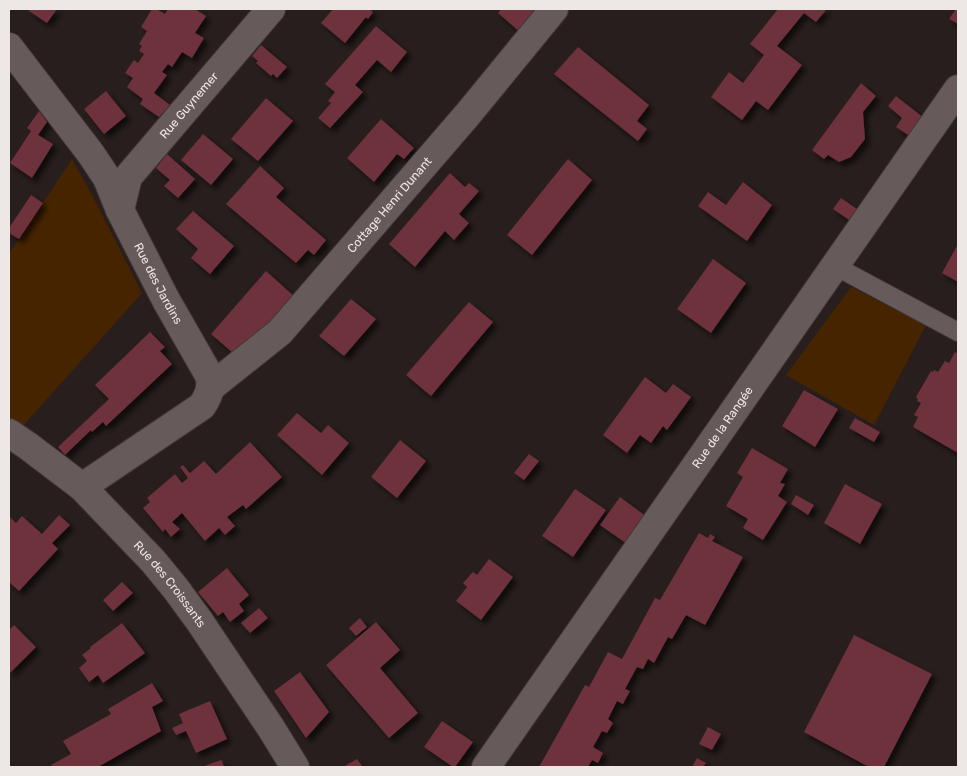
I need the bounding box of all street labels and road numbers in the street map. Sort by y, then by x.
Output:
street label: Rue Guynemer [157,69,221,141]
street label: Cottage Henri Dunant [344,154,435,256]
street label: Rue des Jardins [131,241,185,327]
street label: Rue de la Rangée [689,383,756,471]
street label: Rue des Croissants [131,538,209,630]

